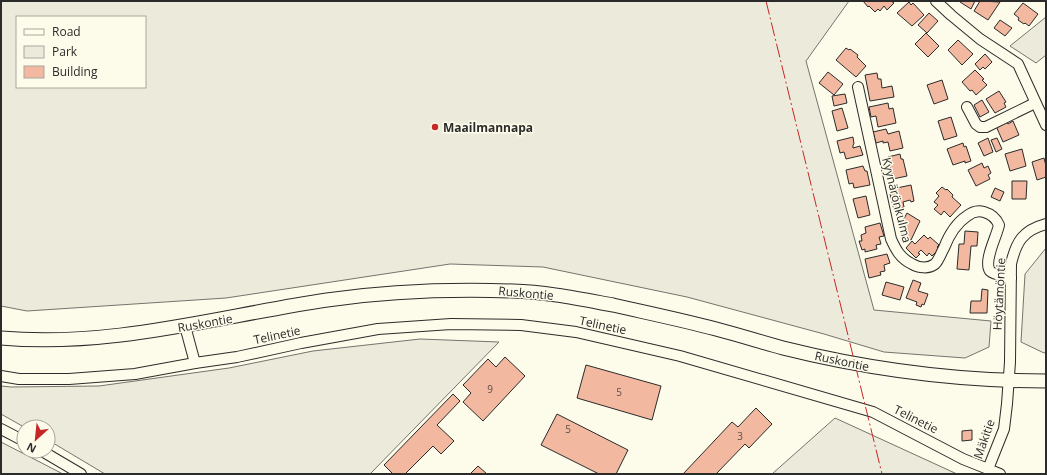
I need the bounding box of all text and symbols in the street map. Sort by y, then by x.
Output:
legend [16,16,146,88]
text: Road [52,23,81,40]
text: Park [52,43,78,60]
text: Building [52,63,98,80]
place label: Maailmannapa [443,119,533,136]
marker: Maailmannapa [430,122,440,132]
street label: Kyynärönkulma [878,156,916,244]
street label: Höytämöntie [989,257,1009,331]
street label: Ruskontie [498,282,555,304]
street label: Ruskontie [176,310,234,336]
street label: Telinetie [578,312,628,338]
street label: Telinetie [252,322,302,348]
street label: Ruskontie [813,347,871,375]
house number: 9 [487,382,493,396]
house number: 5 [616,385,622,399]
street label: Telinetie [891,401,941,437]
street label: Mäkitie [969,417,999,461]
north arrow [16,419,56,459]
house number: 5 [565,422,571,436]
house number: 3 [737,429,743,443]
text: N [24,440,39,457]

